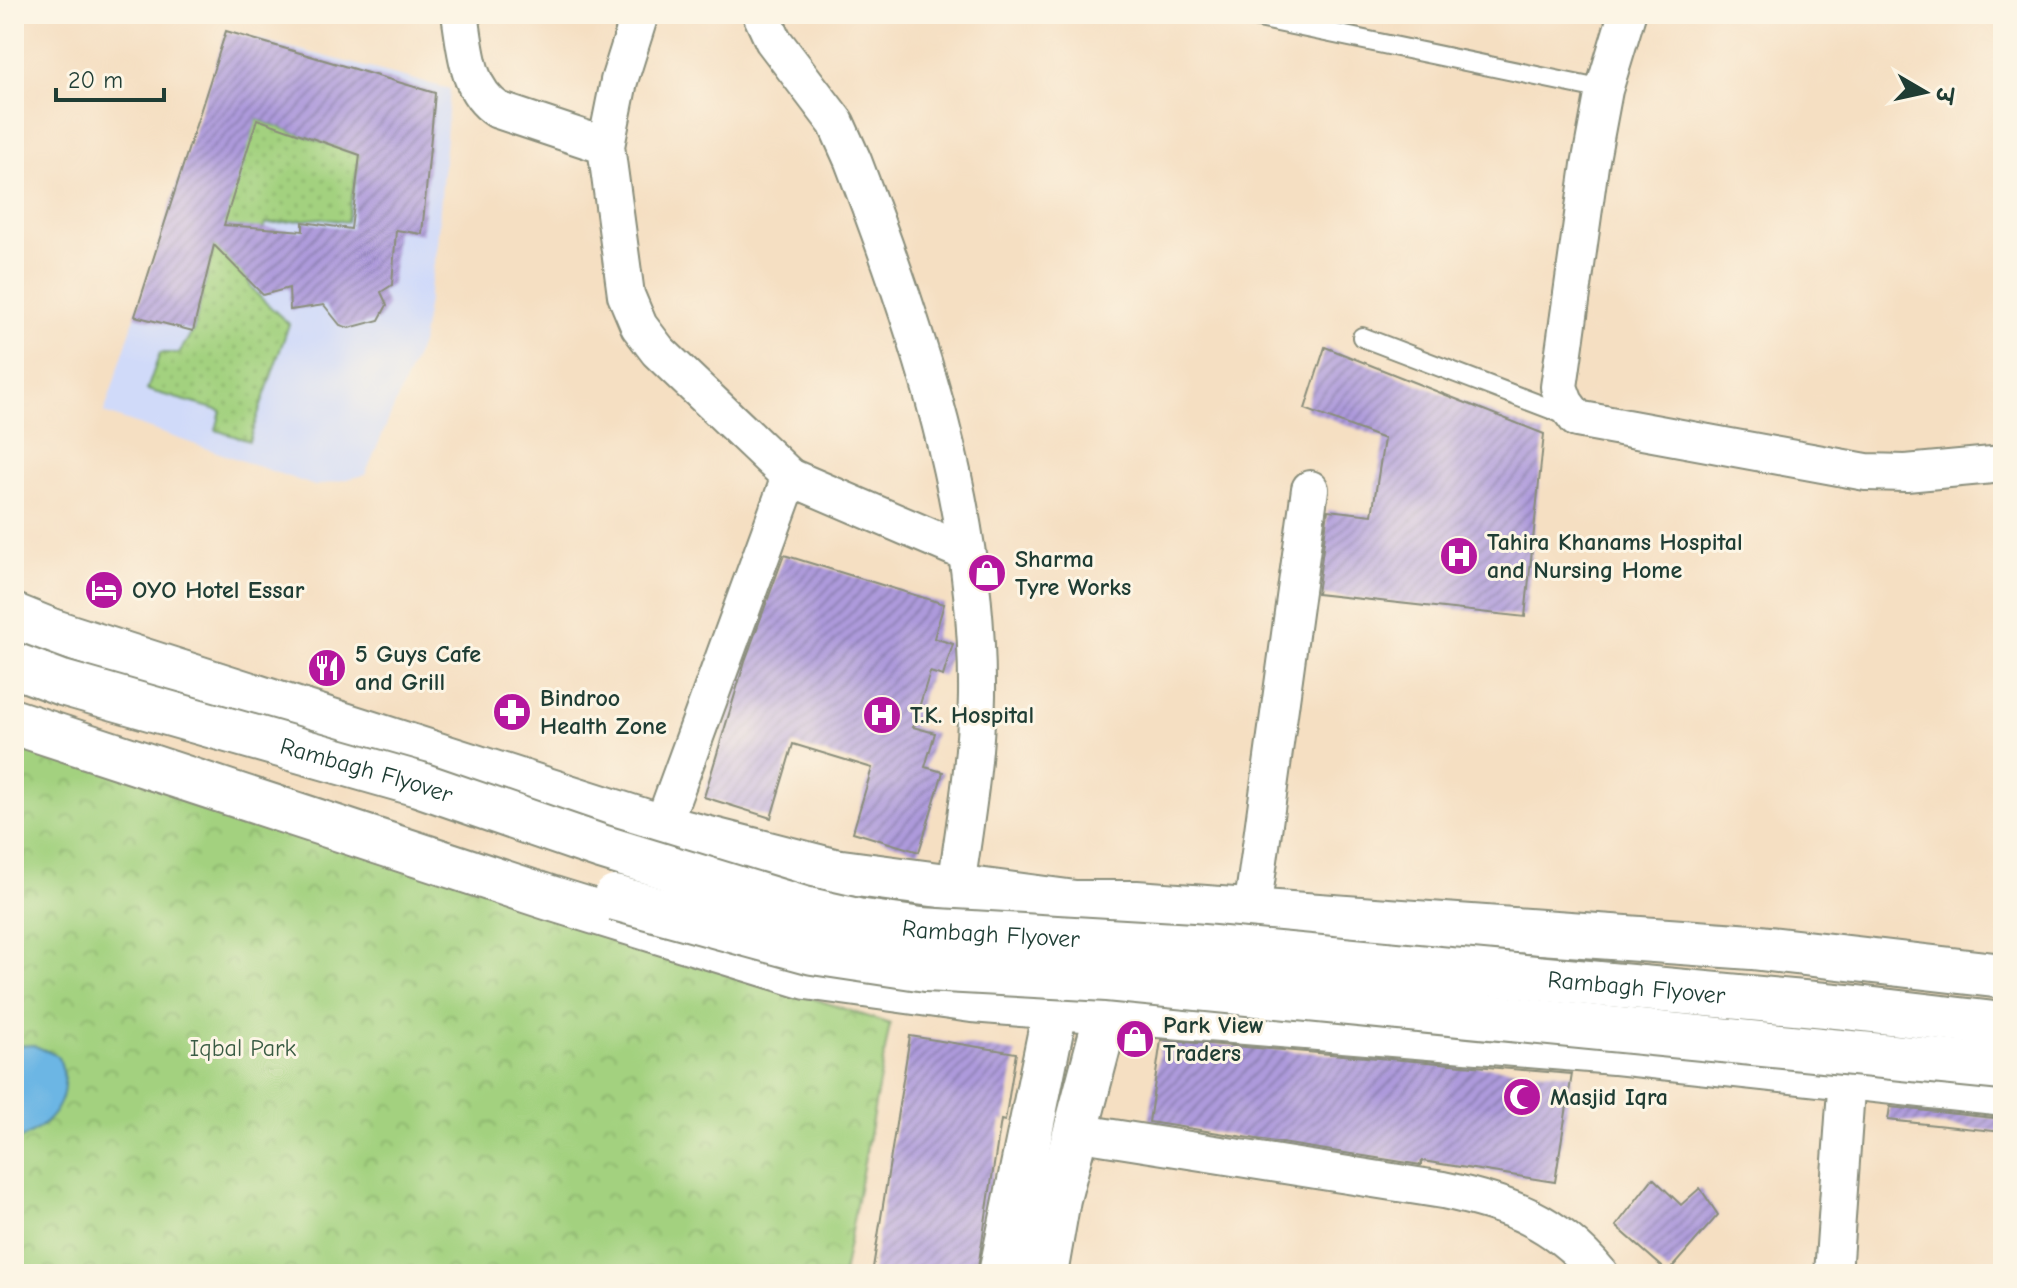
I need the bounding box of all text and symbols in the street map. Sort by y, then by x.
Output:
scale bar [56,52,164,102]
north arrow [1885,52,1965,132]
text: 20 m [68,66,123,94]
text: उ [1929,84,1958,107]
place label: Tahira Khanams Hospital and Nursing Home [1487,528,1743,584]
hospital icon: Tahira Khanams Hospital and Nursing Home [1438,535,1480,577]
place label: Sharma Tyre Works [1015,545,1131,601]
shop icon: Sharma Tyre Works [966,552,1008,594]
hotel icon: OYO Hotel Essar [83,569,125,611]
place label: OYO Hotel Essar [132,576,305,604]
place label: 5 Guys Cafe and Grill [355,640,481,696]
restaurant icon: 5 Guys Cafe and Grill [306,647,348,689]
place label: Bindroo Health Zone [540,684,667,740]
pharmacy icon: Bindroo Health Zone [491,691,533,733]
hospital icon: T.K. Hospital [861,694,903,736]
place label: T.K. Hospital [910,701,1034,729]
street label: Rambagh Flyover [277,732,457,809]
street label: Rambagh Flyover [900,913,1081,953]
street label: Rambagh Flyover [1546,965,1727,1010]
place label: Park View Traders [1163,1011,1264,1067]
shop icon: Park View Traders [1114,1018,1156,1060]
park label: Iqbal Park [190,1034,297,1062]
mosque icon: Masjid Iqra [1501,1076,1543,1118]
place label: Masjid Iqra [1550,1083,1668,1111]

